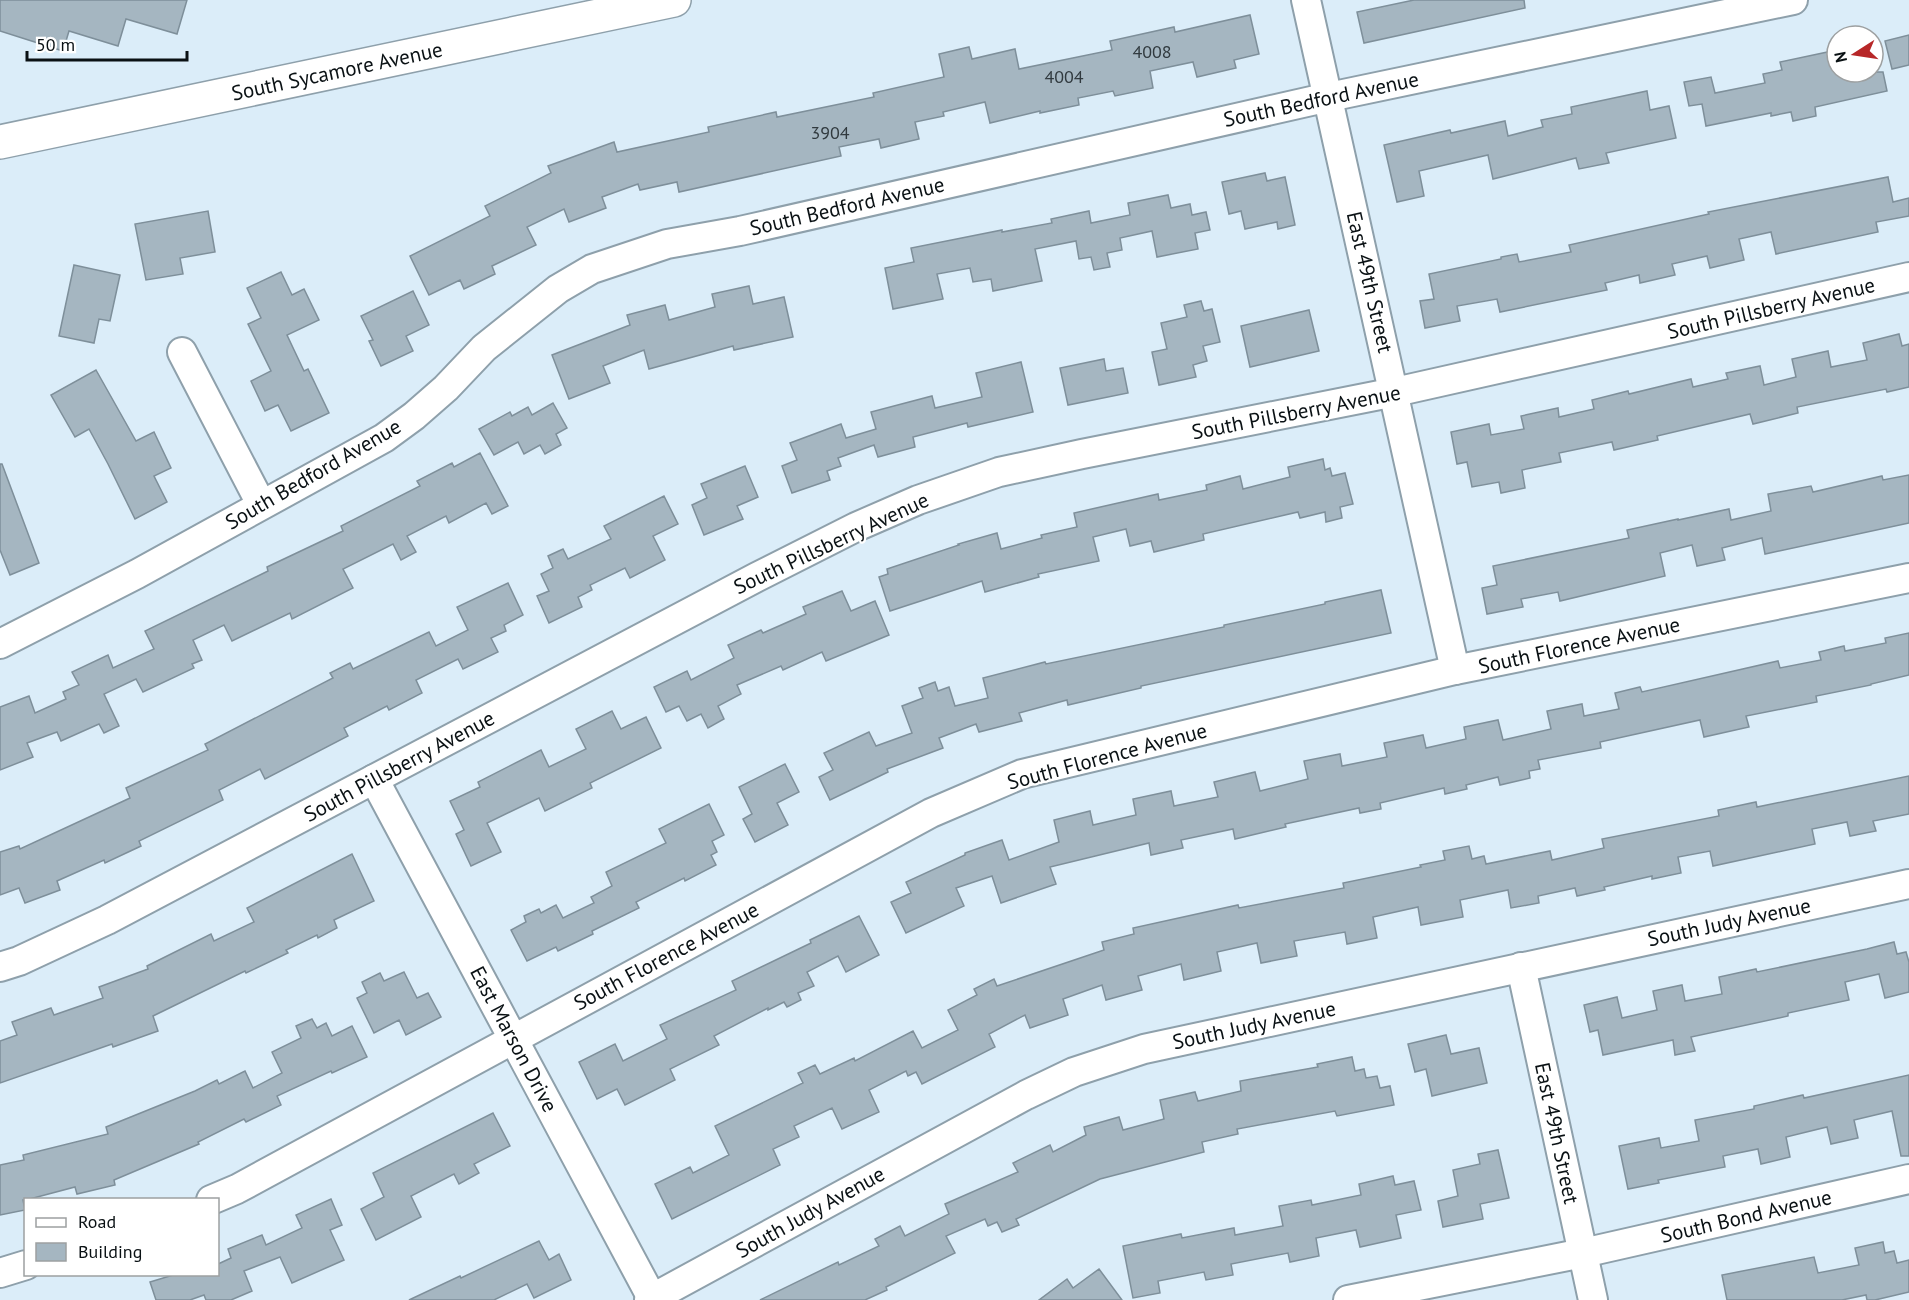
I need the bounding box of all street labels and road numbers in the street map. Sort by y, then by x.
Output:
street label: South Sycamore Avenue [229,35,445,107]
street label: South Bedford Avenue [1221,65,1421,133]
street label: South Bedford Avenue [747,170,947,242]
street label: East 49th Street [1341,209,1399,355]
street label: South Pillsberry Avenue [1665,271,1877,345]
street label: South Pillsberry Avenue [1189,378,1403,446]
street label: South Bedford Avenue [220,413,406,535]
street label: South Pillsberry Avenue [729,486,933,600]
street label: South Florence Avenue [1476,610,1682,680]
street label: South Pillsberry Avenue [299,704,499,828]
street label: South Florence Avenue [1004,716,1210,796]
street label: South Judy Avenue [1645,892,1813,952]
street label: South Florence Avenue [569,896,763,1016]
street label: East Marson Drive [464,961,564,1117]
street label: South Judy Avenue [1170,995,1338,1055]
street label: East 49th Street [1529,1060,1585,1206]
street label: South Judy Avenue [731,1160,889,1264]
street label: South Bond Avenue [1658,1183,1834,1249]

